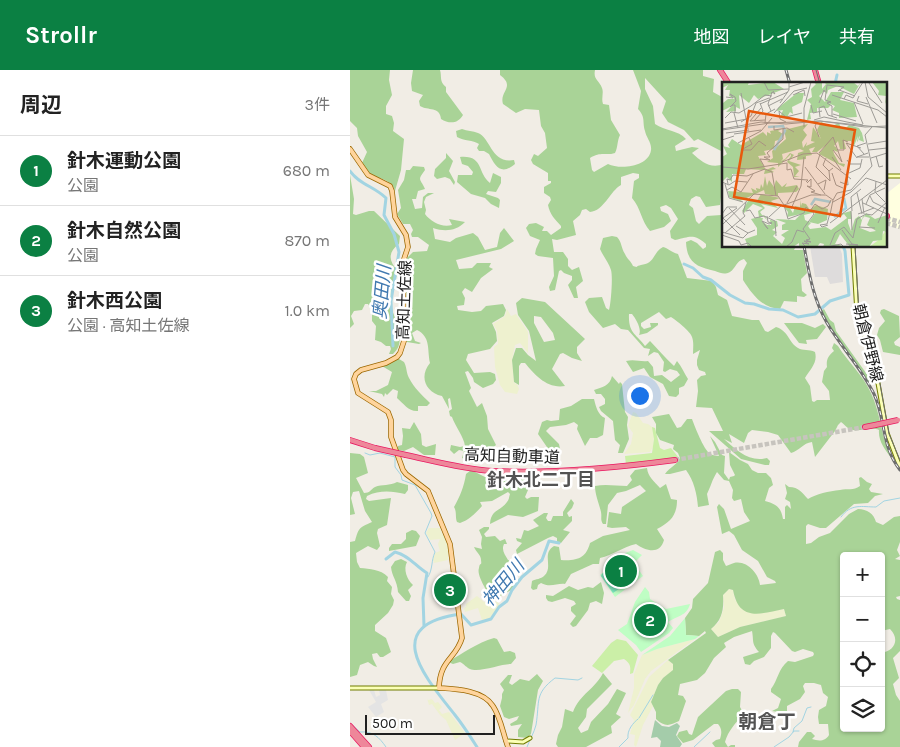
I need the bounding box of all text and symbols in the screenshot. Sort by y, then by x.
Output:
text: Strollr [25,21,97,49]
text: 地図 [694,26,730,48]
text: レイヤ [758,26,811,48]
text: 共有 [839,26,875,48]
inset map [722,82,888,248]
text: 周辺 [20,93,62,117]
text: 3件 [305,95,330,114]
text: 針木運動公園 [67,150,181,172]
text: 1 [33,161,39,180]
text: 680 m [283,161,330,180]
text: 公園 [67,176,99,195]
text: 針木自然公園 [67,220,181,242]
text: 2 [31,231,41,250]
text: 870 m [284,231,330,250]
text: 公園 [67,246,99,265]
street label: 高知土佐線 [393,260,415,340]
water label: 奥田川 [369,262,395,320]
text: 針木西公園 [67,290,162,312]
text: 3 [31,301,41,320]
text: 1.0 km [285,301,330,320]
street label: 朝倉伊野線 [849,302,887,384]
text: 公園 · 高知土佐線 [67,316,189,335]
your location [627,383,653,409]
street label: 高知自動車道 [464,445,560,467]
district label: 針木北二丁目 [487,469,595,491]
pin: 1 [605,552,637,590]
map controls [840,552,885,732]
button: + [840,552,885,597]
water label: 神田川 [477,554,530,611]
pin: 3 [434,571,466,609]
button: − [840,597,885,642]
pin: 2 [634,601,666,639]
button: locate [840,642,885,687]
button: layers [840,687,885,732]
district label: 朝倉丁 [738,711,796,733]
scale bar [365,712,495,735]
text: 500 m [372,715,413,732]

